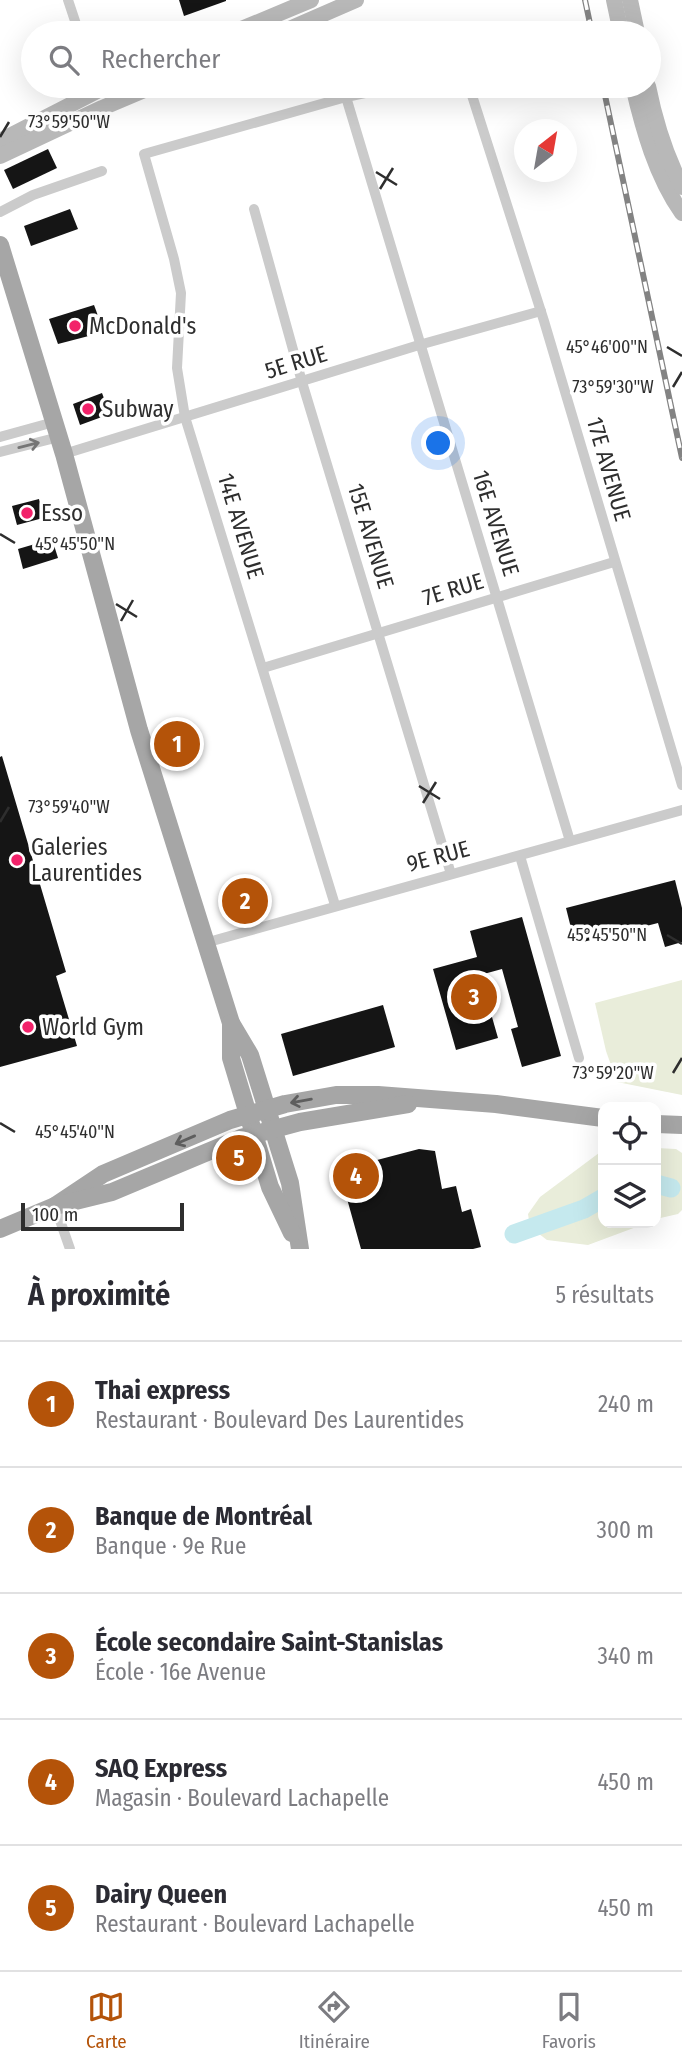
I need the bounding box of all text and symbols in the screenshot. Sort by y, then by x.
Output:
search box [21,21,661,98]
icon: search [45,41,83,79]
text: Rechercher [101,44,220,75]
text: 73°59'50"W [28,111,110,133]
north arrow [514,119,577,182]
place label: McDonald's [89,312,197,340]
marker: McDonald's [67,318,83,334]
text: 45°46'00"N [566,336,648,358]
street label: 5E RUE [262,339,330,385]
text: 73°59'30"W [572,376,654,398]
place label: Subway [102,395,174,423]
marker: Subway [80,401,96,417]
street label: 17E AVENUE [581,414,637,524]
your location [421,426,455,460]
one-way arrow [18,438,40,451]
street label: 16E AVENUE [467,467,525,579]
street label: 14E AVENUE [212,470,270,582]
street label: 15E AVENUE [342,480,400,592]
place label: Esso [41,499,83,527]
marker: Esso [19,505,35,521]
text: 45°45'50"N [35,533,115,555]
street label: 7E RUE [419,567,487,611]
pin: 1 [154,718,200,770]
text: 73°59'40"W [28,796,110,818]
place label: Galeries Laurentides [31,833,142,887]
street label: 9E RUE [403,834,473,878]
marker: Galeries Laurentides [9,852,25,868]
pin: 2 [222,875,268,927]
text: 45°45'50"N [567,924,647,946]
pin: 3 [451,971,497,1023]
place label: World Gym [42,1013,144,1041]
marker: World Gym [20,1019,36,1035]
text: 73°59'20"W [572,1062,654,1084]
one-way arrow [290,1095,313,1108]
map controls [598,1102,661,1228]
button: locate [598,1102,661,1165]
text: 45°45'40"N [35,1121,115,1143]
pin: 5 [216,1132,262,1184]
one-way arrow [174,1134,196,1147]
pin: 4 [333,1150,379,1202]
button: layers [598,1165,661,1228]
scale bar [21,1200,184,1232]
text: 100 m [32,1203,78,1226]
text: À proximité [28,1277,170,1313]
text: 5 résultats [555,1281,654,1309]
text: Thai express [95,1375,230,1406]
text: 1 [46,1390,56,1418]
text: 240 m [598,1390,654,1418]
text: Restaurant · Boulevard Des Laurentides [95,1406,464,1434]
text: Banque de Montréal [95,1501,312,1532]
text: 2 [46,1516,56,1544]
text: 300 m [597,1516,654,1544]
text: Banque · 9e Rue [95,1532,246,1560]
text: École secondaire Saint-Stanislas [95,1627,443,1658]
text: 3 [46,1642,56,1670]
text: 340 m [598,1642,654,1670]
text: École · 16e Avenue [95,1658,266,1686]
text: SAQ Express [95,1753,227,1784]
text: 4 [45,1768,57,1796]
text: 450 m [597,1768,654,1796]
text: Magasin · Boulevard Lachapelle [95,1784,389,1812]
text: Dairy Queen [95,1879,227,1910]
text: 5 [45,1894,57,1922]
text: 450 m [597,1894,654,1922]
text: Restaurant · Boulevard Lachapelle [95,1910,415,1938]
tab: Carte [86,1988,127,2053]
tab: Itinéraire [299,1988,370,2053]
tab: Favoris [542,1988,596,2053]

